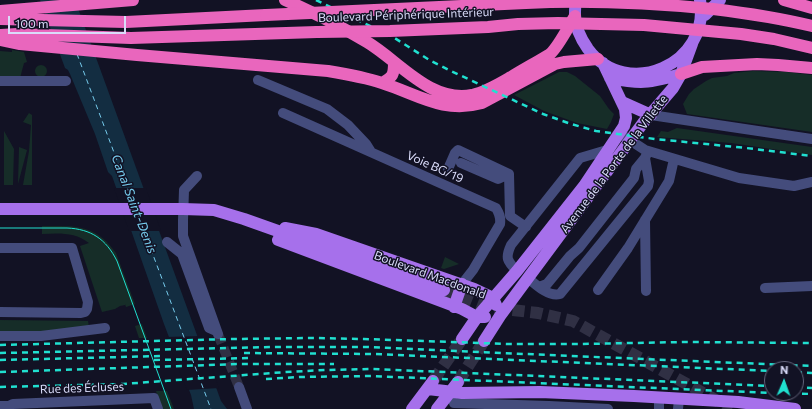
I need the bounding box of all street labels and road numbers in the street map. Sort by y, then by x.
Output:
street label: Boulevard Périphérique Intérieur [318,5,494,25]
street label: Avenue de la Porte de la Villette [557,92,671,236]
street label: Voie BG/19 [404,148,466,186]
street label: Boulevard Macdonald [372,248,488,302]
street label: Rue des Écluses [40,379,124,397]

